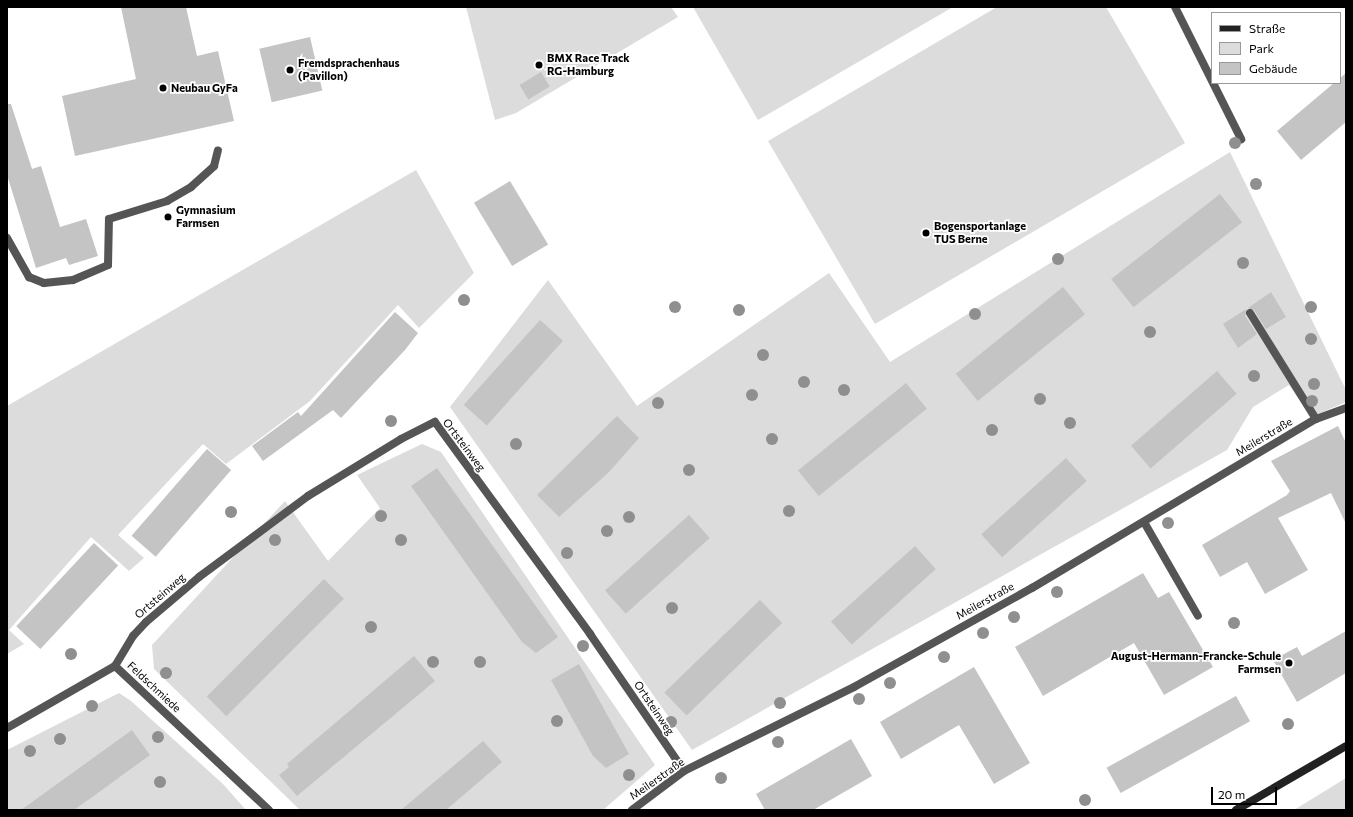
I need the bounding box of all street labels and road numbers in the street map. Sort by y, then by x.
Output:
street label: Meilerstraße [1233,415,1295,459]
street label: Ortsteinweg [440,416,488,474]
street label: Ortsteinweg [132,571,188,621]
street label: Meilerstraße [954,580,1016,622]
street label: Feldschmiede [125,659,183,715]
street label: Ortsteinweg [631,678,677,738]
street label: Meilerstraße [627,755,687,803]

